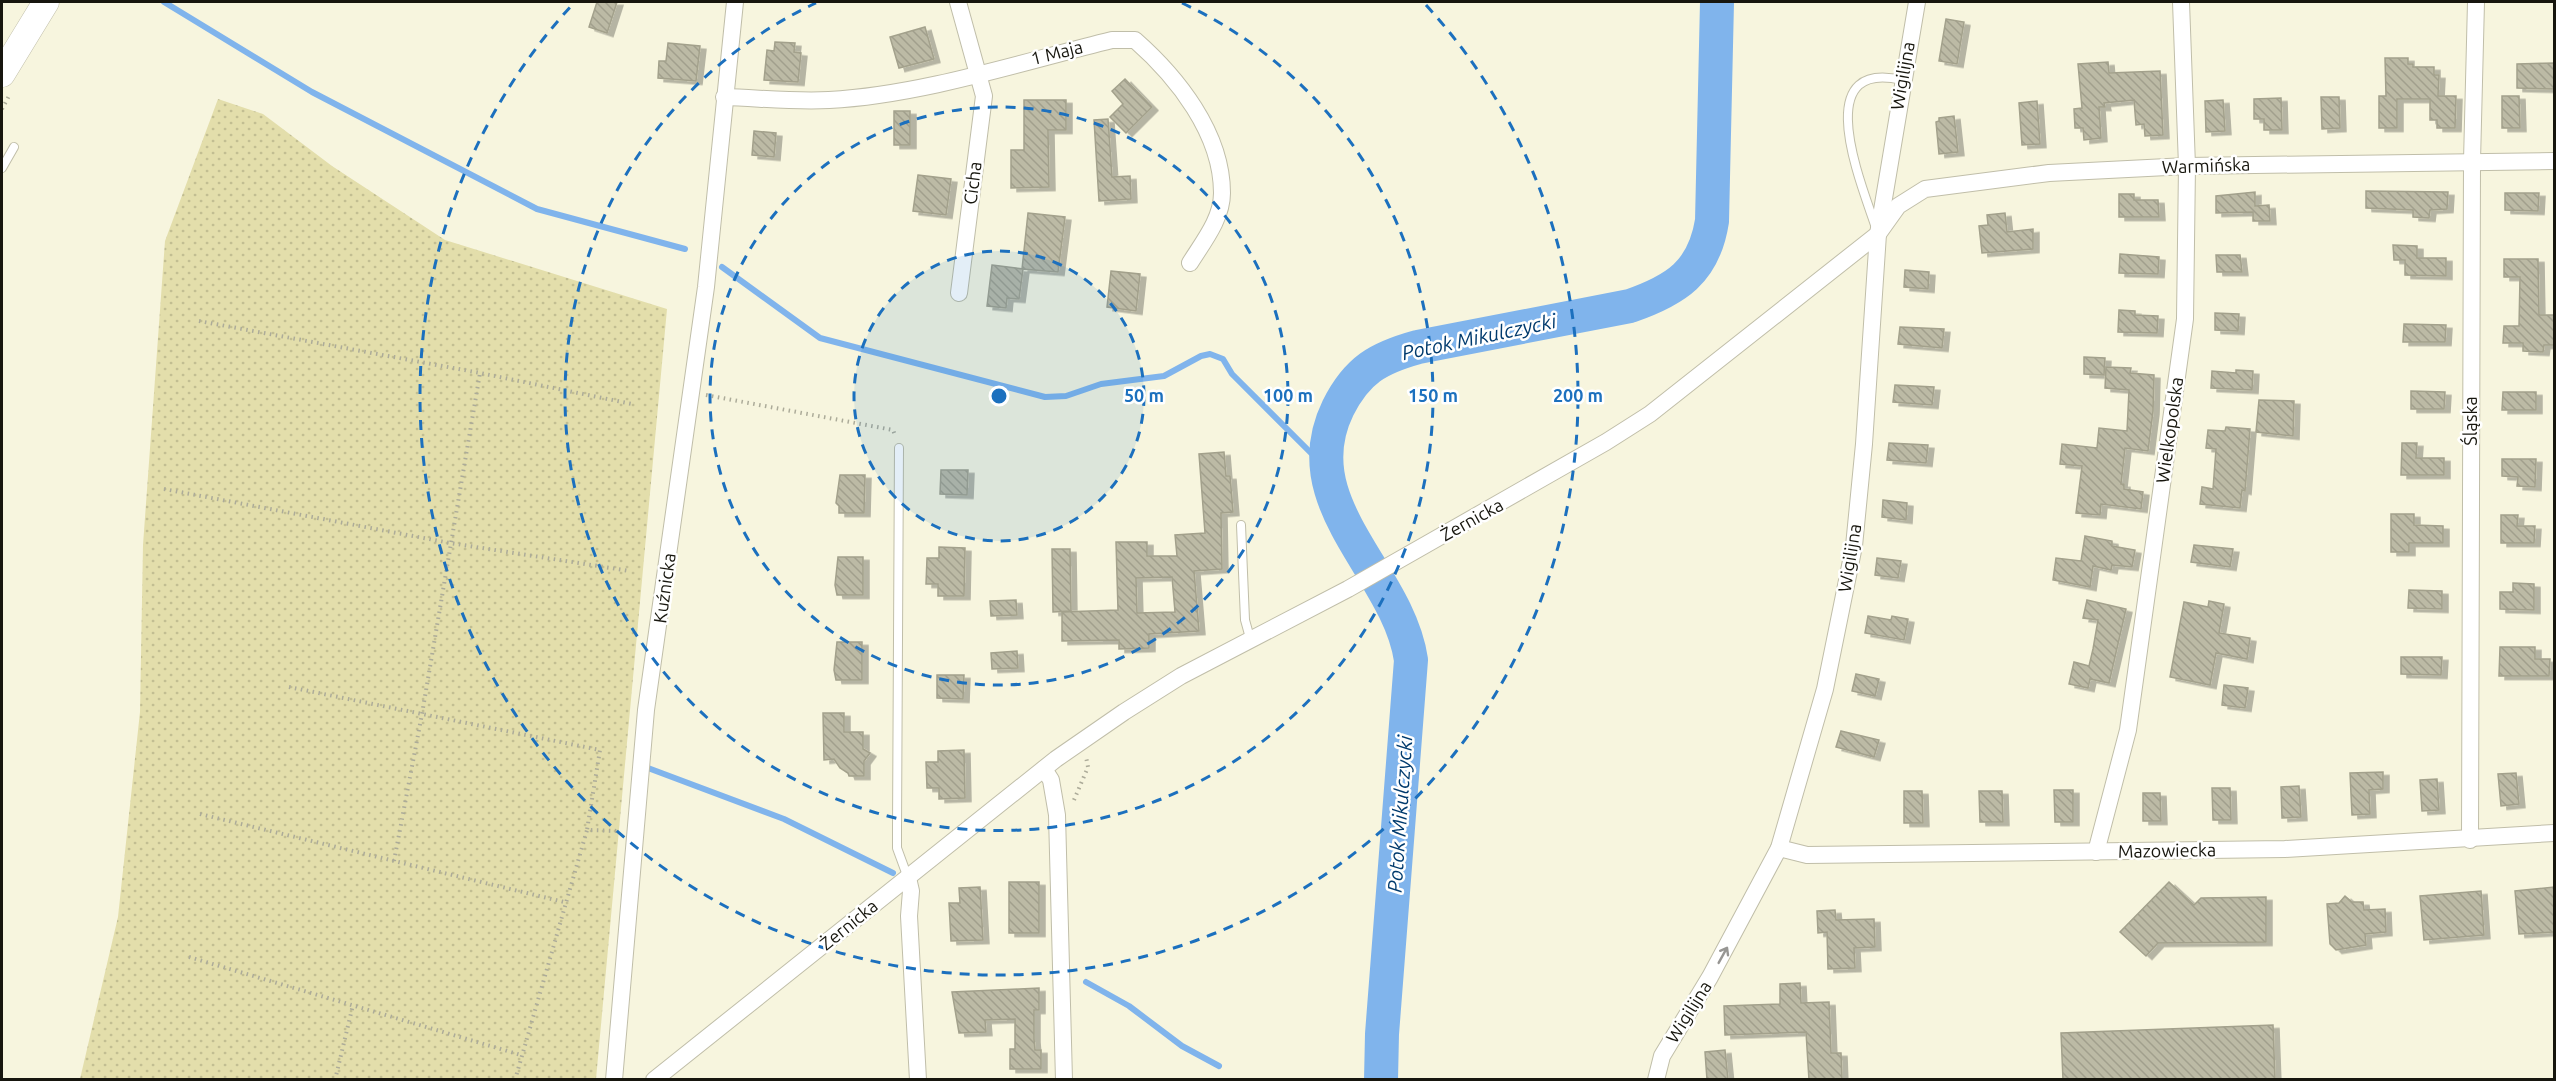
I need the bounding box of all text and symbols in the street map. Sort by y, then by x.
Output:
street label: 1 Maja [1029,36,1085,68]
street label: Wigilijna [1886,40,1918,112]
street label: Warmińska [2161,153,2251,177]
street label: Cicha [959,160,985,206]
water label: Potok Mikulczycki [1400,309,1559,364]
street label: Wielkopolska [2152,375,2186,484]
text: 50 m [1124,385,1164,405]
text: 100 m [1263,385,1313,405]
text: 150 m [1408,385,1458,405]
text: 200 m [1553,385,1603,405]
centre of rings [989,386,1009,406]
street label: Śląska [2459,396,2480,446]
street label: Żernicka [1437,494,1506,544]
street label: Wigilijna [1834,522,1864,594]
street label: Kuźnicka [649,551,679,624]
water label: Potok Mikulczycki [1383,734,1417,893]
street label: Mazowiecka [2118,839,2216,861]
street label: Żernicka [816,895,881,953]
one-way arrow [1717,947,1729,964]
street label: Wigilijna [1661,977,1715,1046]

